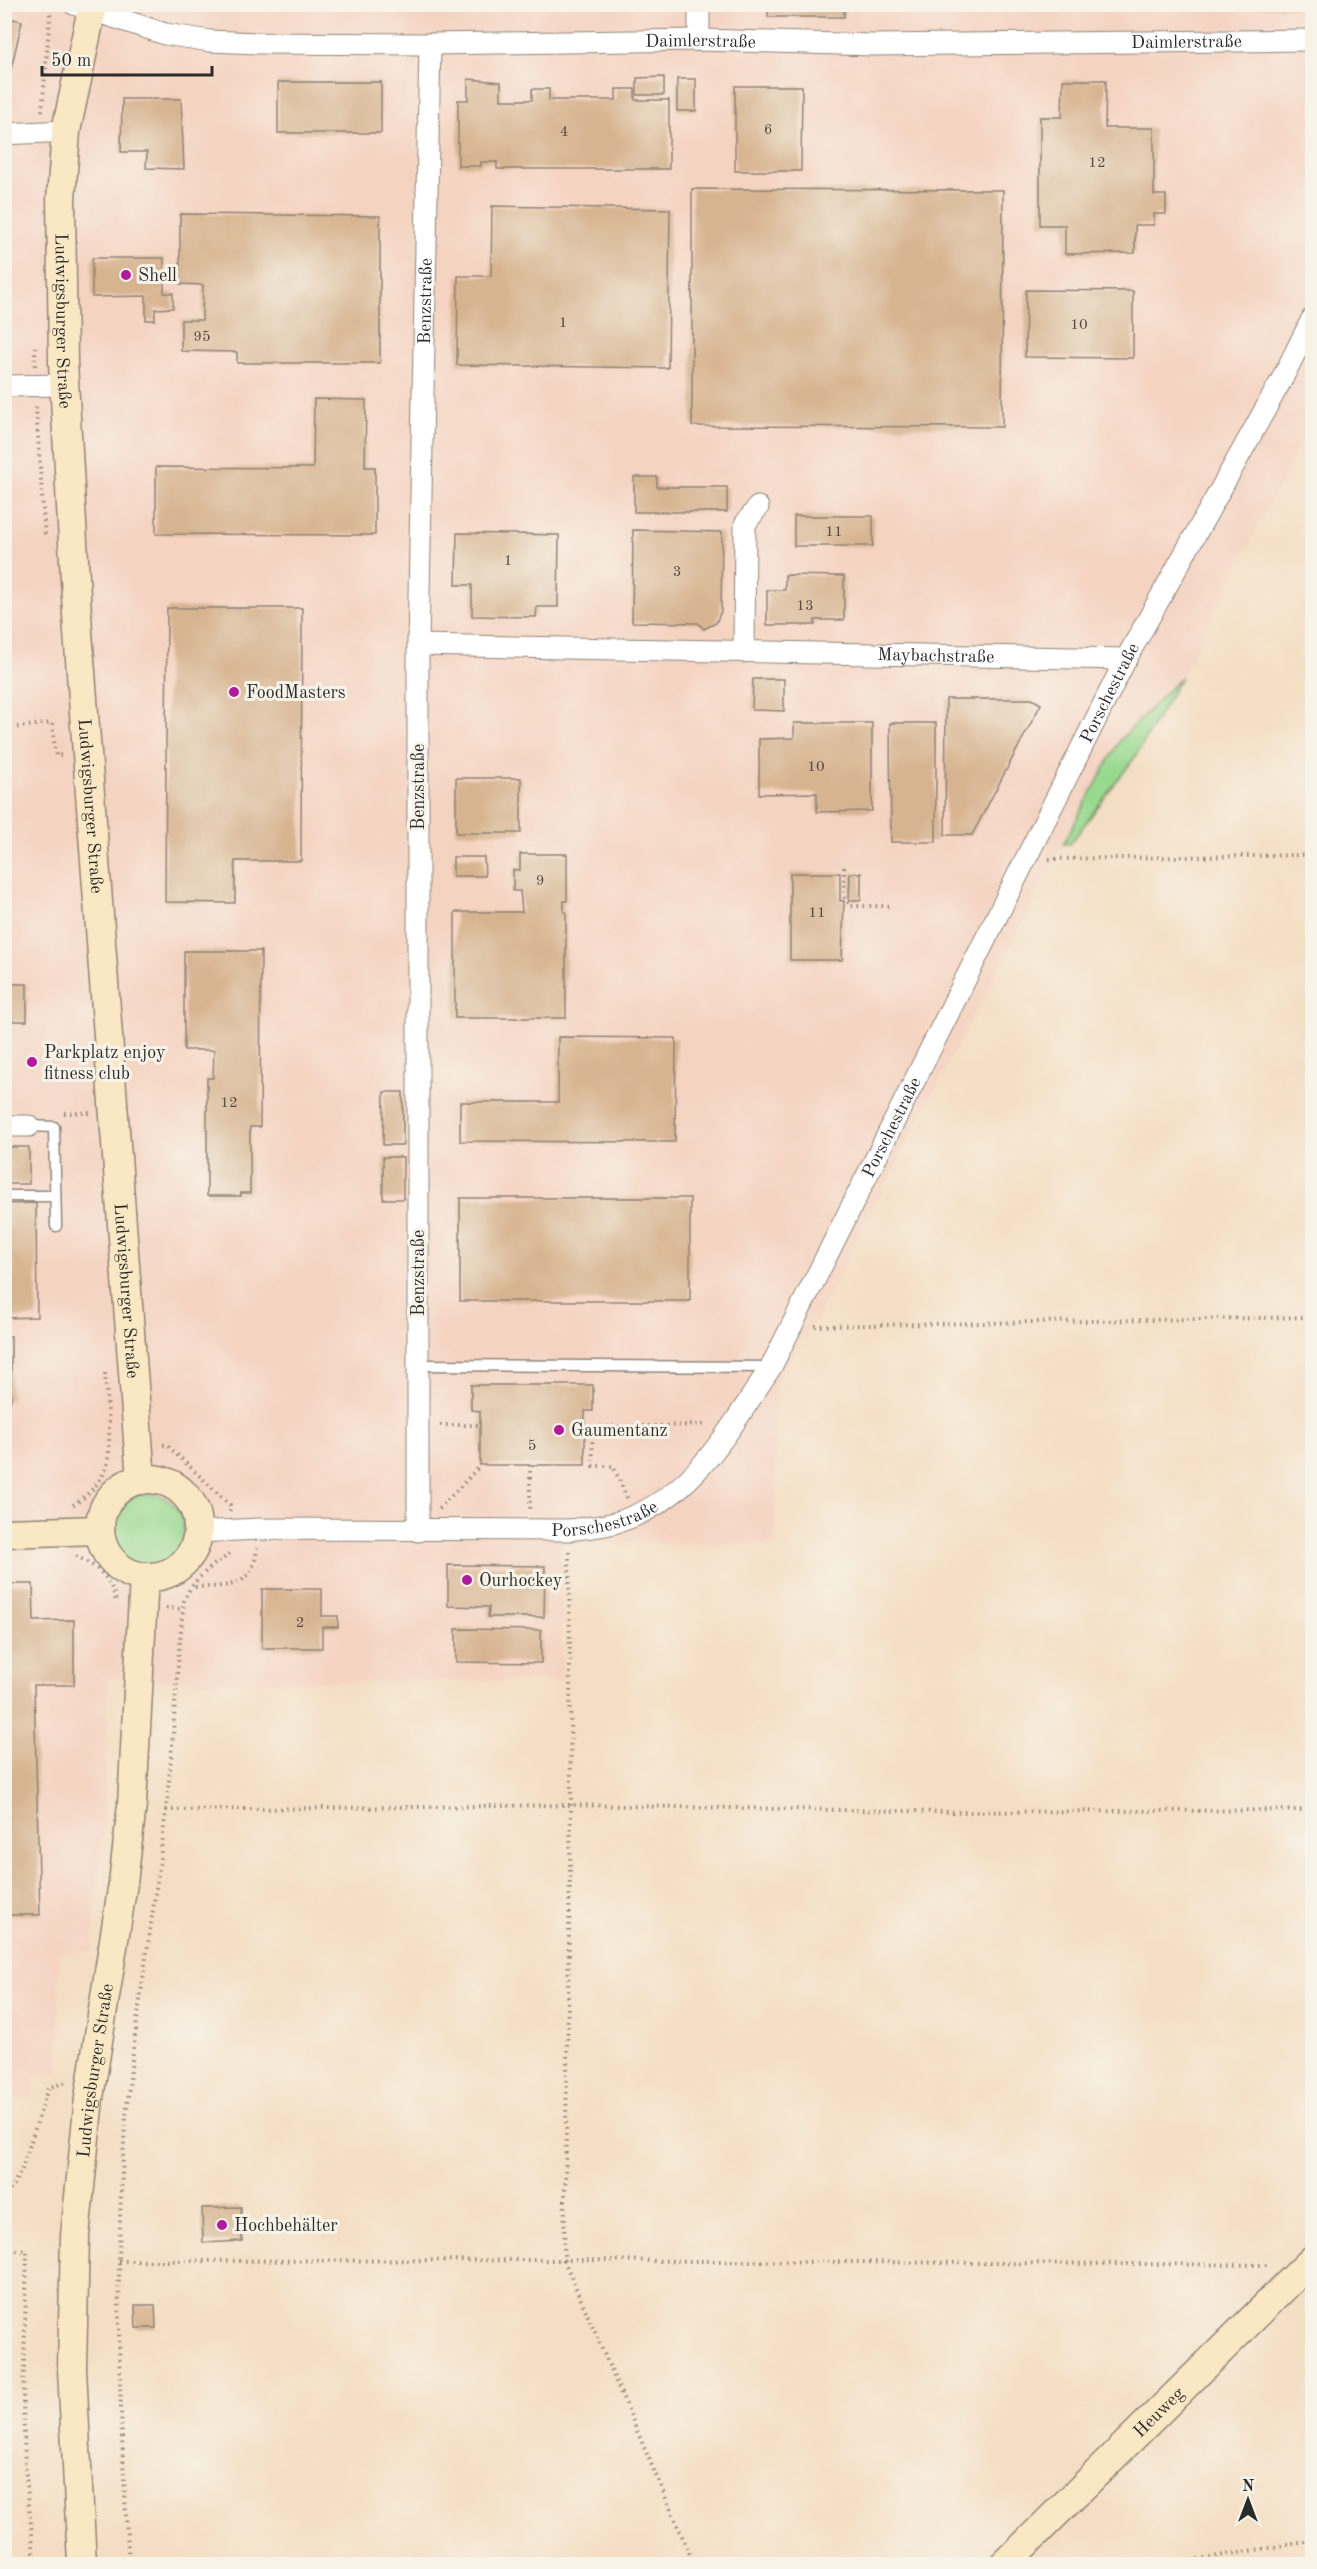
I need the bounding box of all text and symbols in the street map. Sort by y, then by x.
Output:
street label: Daimlerstraße [645,32,756,52]
street label: Daimlerstraße [1131,33,1242,52]
scale bar [42,39,212,77]
text: 50 m [51,52,91,70]
house number: 6 [764,123,772,138]
house number: 4 [560,125,568,140]
house number: 12 [1088,156,1106,171]
street label: Ludwigsburger Straße [51,233,74,409]
street label: Benzstraße [416,258,436,345]
place label: Shell [138,267,177,285]
marker: Shell [119,268,133,282]
house number: 1 [559,316,567,331]
house number: 10 [1070,318,1088,333]
house number: 95 [193,330,211,345]
house number: 11 [825,525,843,540]
house number: 1 [504,554,512,569]
house number: 3 [673,565,681,580]
house number: 13 [796,599,814,614]
street label: Porschestraße [1077,640,1143,746]
street label: Maybachstraße [877,646,995,666]
place label: FoodMasters [246,684,346,702]
marker: FoodMasters [227,685,241,699]
street label: Ludwigsburger Straße [74,718,105,894]
street label: Benzstraße [410,744,428,830]
house number: 10 [807,760,825,775]
house number: 9 [536,874,544,889]
house number: 11 [808,906,826,921]
place label: Parkplatz enjoy fitness club [44,1044,166,1083]
marker: Parkplatz enjoy fitness club [25,1055,39,1069]
street label: Porschestraße [860,1074,925,1180]
house number: 12 [220,1096,238,1111]
street label: Ludwigsburger Straße [110,1203,141,1379]
street label: Benzstraße [410,1230,428,1316]
place label: Gaumentanz [571,1422,668,1440]
marker: Gaumentanz [552,1423,566,1437]
house number: 5 [528,1439,536,1454]
street label: Porschestraße [551,1498,661,1540]
place label: Ourhockey [479,1572,563,1590]
marker: Ourhockey [460,1573,474,1587]
house number: 2 [296,1616,304,1631]
street label: Ludwigsburger Straße [75,1982,117,2159]
place label: Hochbehälter [234,2217,338,2235]
marker: Hochbehälter [215,2218,229,2232]
street label: Heuweg [1130,2384,1188,2441]
north arrow [1218,2470,1278,2530]
text: N [1242,2479,1255,2495]

